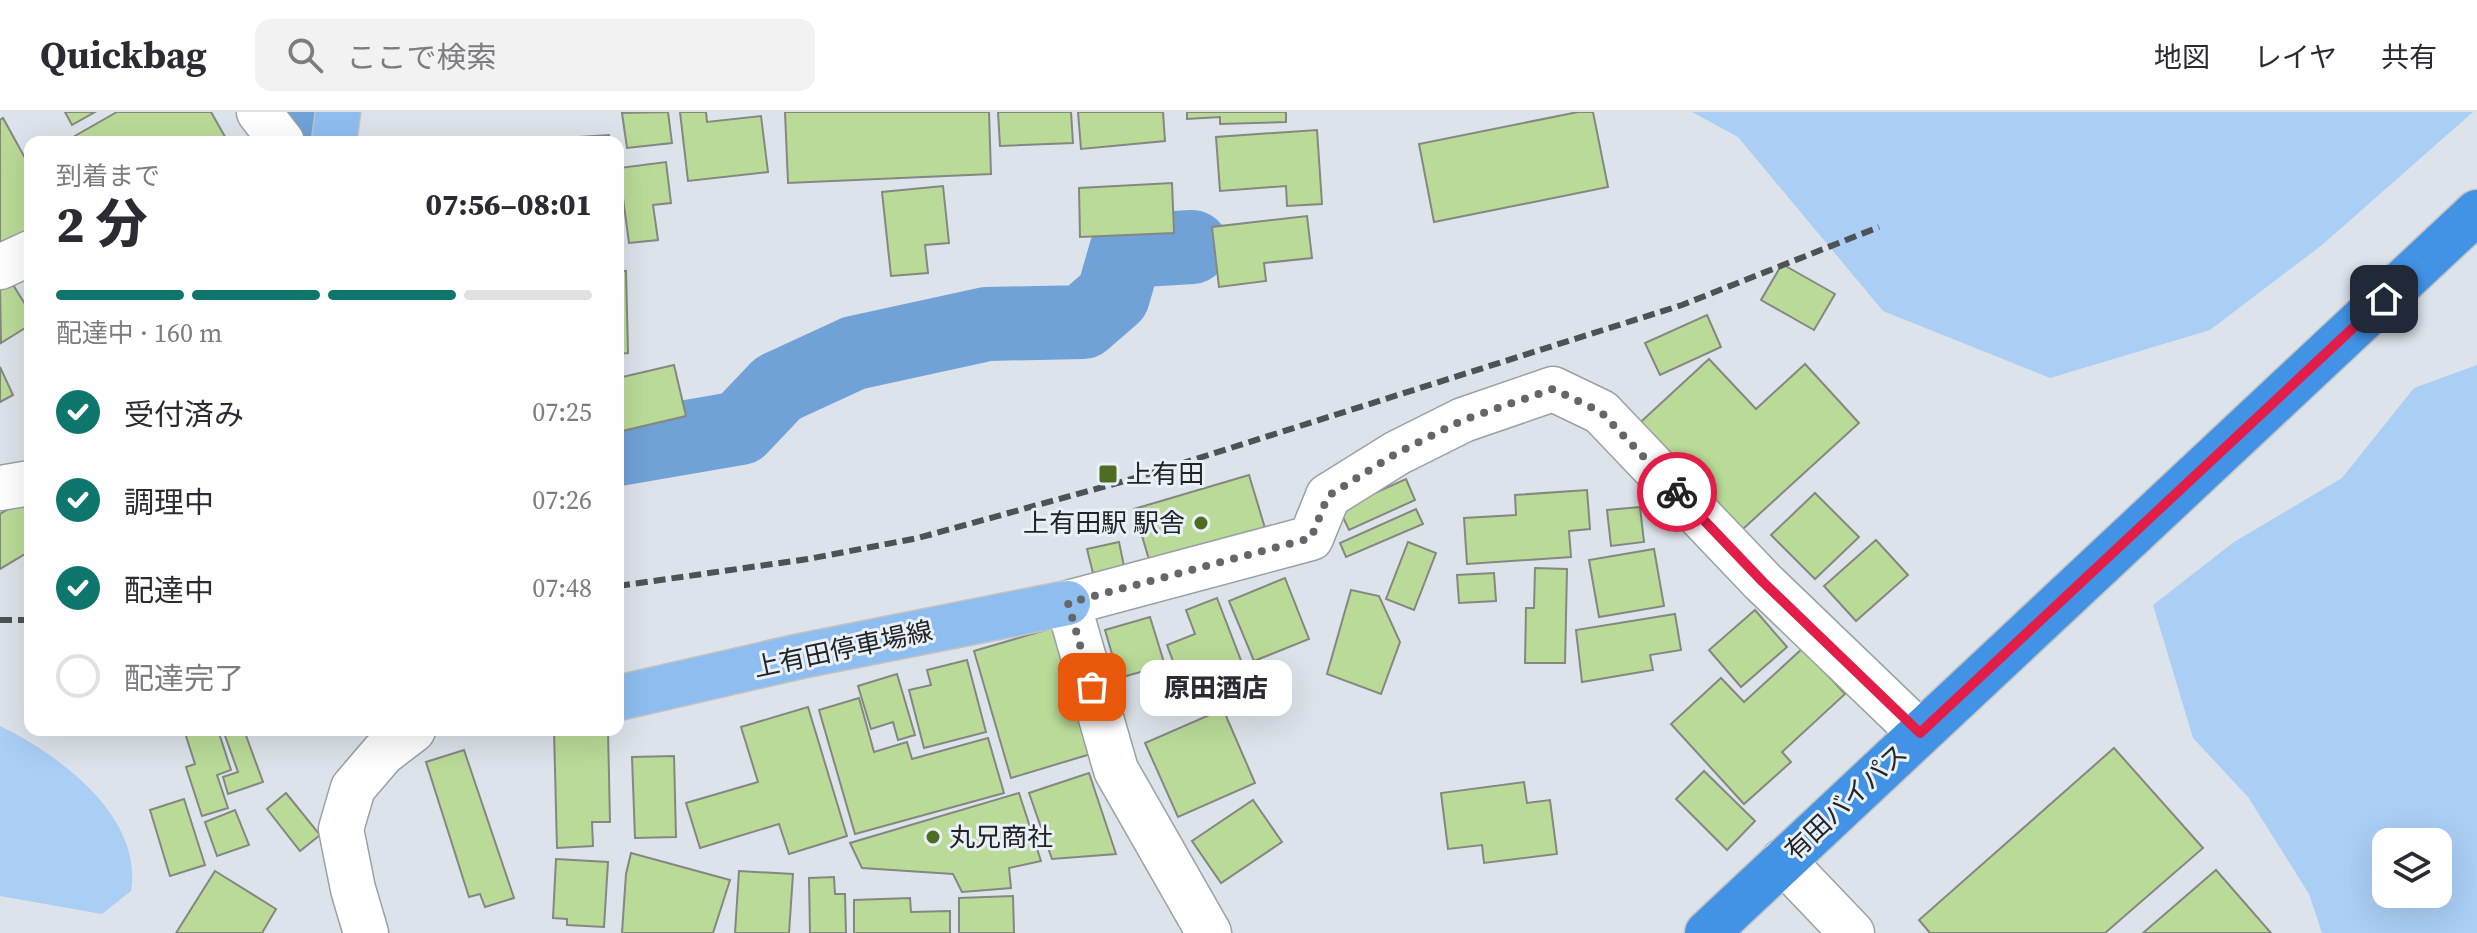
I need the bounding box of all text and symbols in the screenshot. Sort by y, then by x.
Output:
search box [255,19,815,91]
text: Quickbag [40,29,207,81]
icon: search [283,33,327,77]
text: ここで検索 [347,37,497,78]
text: 地図 [2154,38,2210,76]
text: レイヤ [2254,38,2337,76]
text: 共有 [2381,38,2437,76]
text: 到着まで [56,158,160,194]
text: 07:56–08:01 [425,184,592,225]
text: 2 分 [56,188,148,259]
pin [2350,265,2418,333]
icon: home [2362,277,2406,321]
text: 配達中 · 160 m [56,315,222,351]
icon: check [56,390,100,434]
text: 受付済み [124,394,244,435]
text: 07:25 [532,394,592,430]
courier [1637,452,1717,532]
place label: 上有田 [1126,456,1204,492]
marker: 上有田 [1097,463,1119,485]
icon: bike [1655,470,1699,514]
icon: check [56,478,100,522]
text: 調理中 [124,482,214,523]
text: 07:26 [532,482,592,518]
place label: 上有田駅 駅舎 [1023,505,1185,541]
marker: 上有田駅 駅舎 [1192,514,1210,532]
icon: check [56,566,100,610]
text: 配達中 [124,570,214,611]
text: 07:48 [532,570,592,606]
street label: 上有田停車場線 [750,612,936,686]
pin [1058,653,1126,721]
text: 配達完了 [124,658,244,699]
callout: 原田酒店 [1140,659,1292,715]
icon: bag [1070,665,1114,709]
text: 原田酒店 [1164,670,1268,706]
street label: 有田バイパス [1777,736,1915,868]
place label: 丸兄商社 [949,819,1053,855]
marker: 丸兄商社 [924,828,942,846]
map controls [2372,828,2452,908]
button: layers [2372,828,2452,908]

